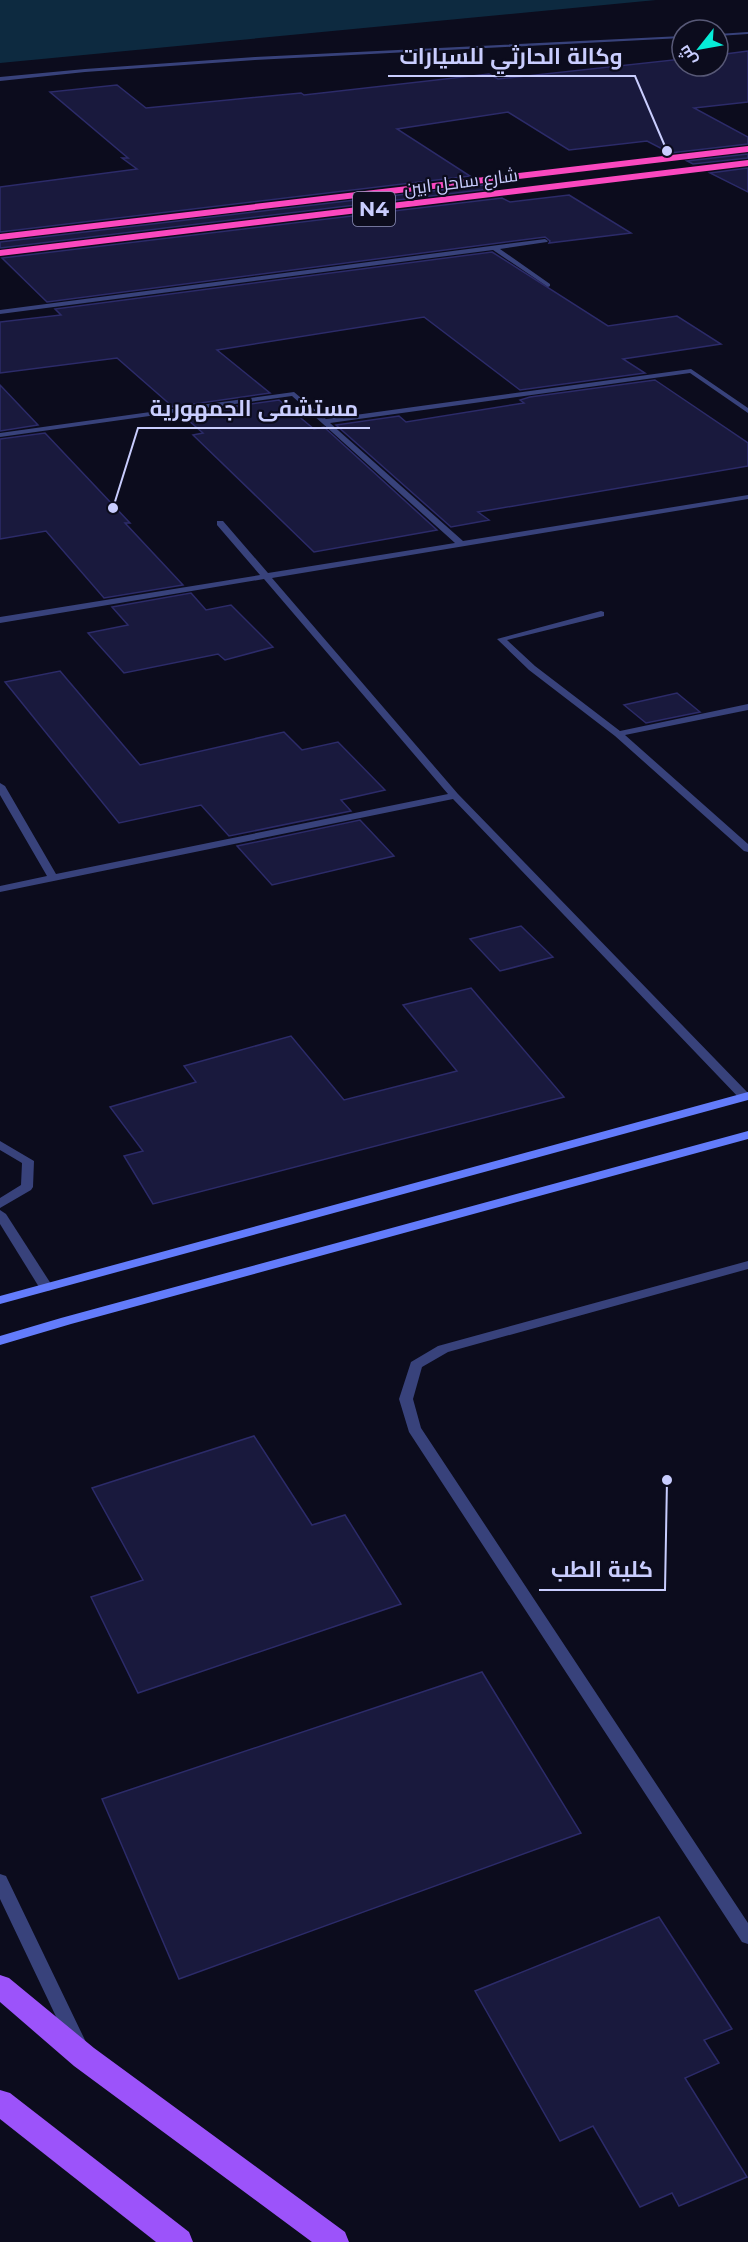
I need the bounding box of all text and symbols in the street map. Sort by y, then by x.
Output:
north arrow [670,18,730,78]
callout: وكالة الحارثي للسيارات [388,36,635,76]
text: ش [674,42,701,69]
text: وكالة الحارثي للسيارات [399,43,623,74]
street label: شارع ساحل ابين [403,164,519,201]
road number: N4 [353,192,395,226]
callout: مستشفى الجمهورية [138,388,370,428]
text: مستشفى الجمهورية [150,395,358,422]
callout: كلية الطب [539,1550,665,1590]
text: كلية الطب [551,1556,653,1583]

